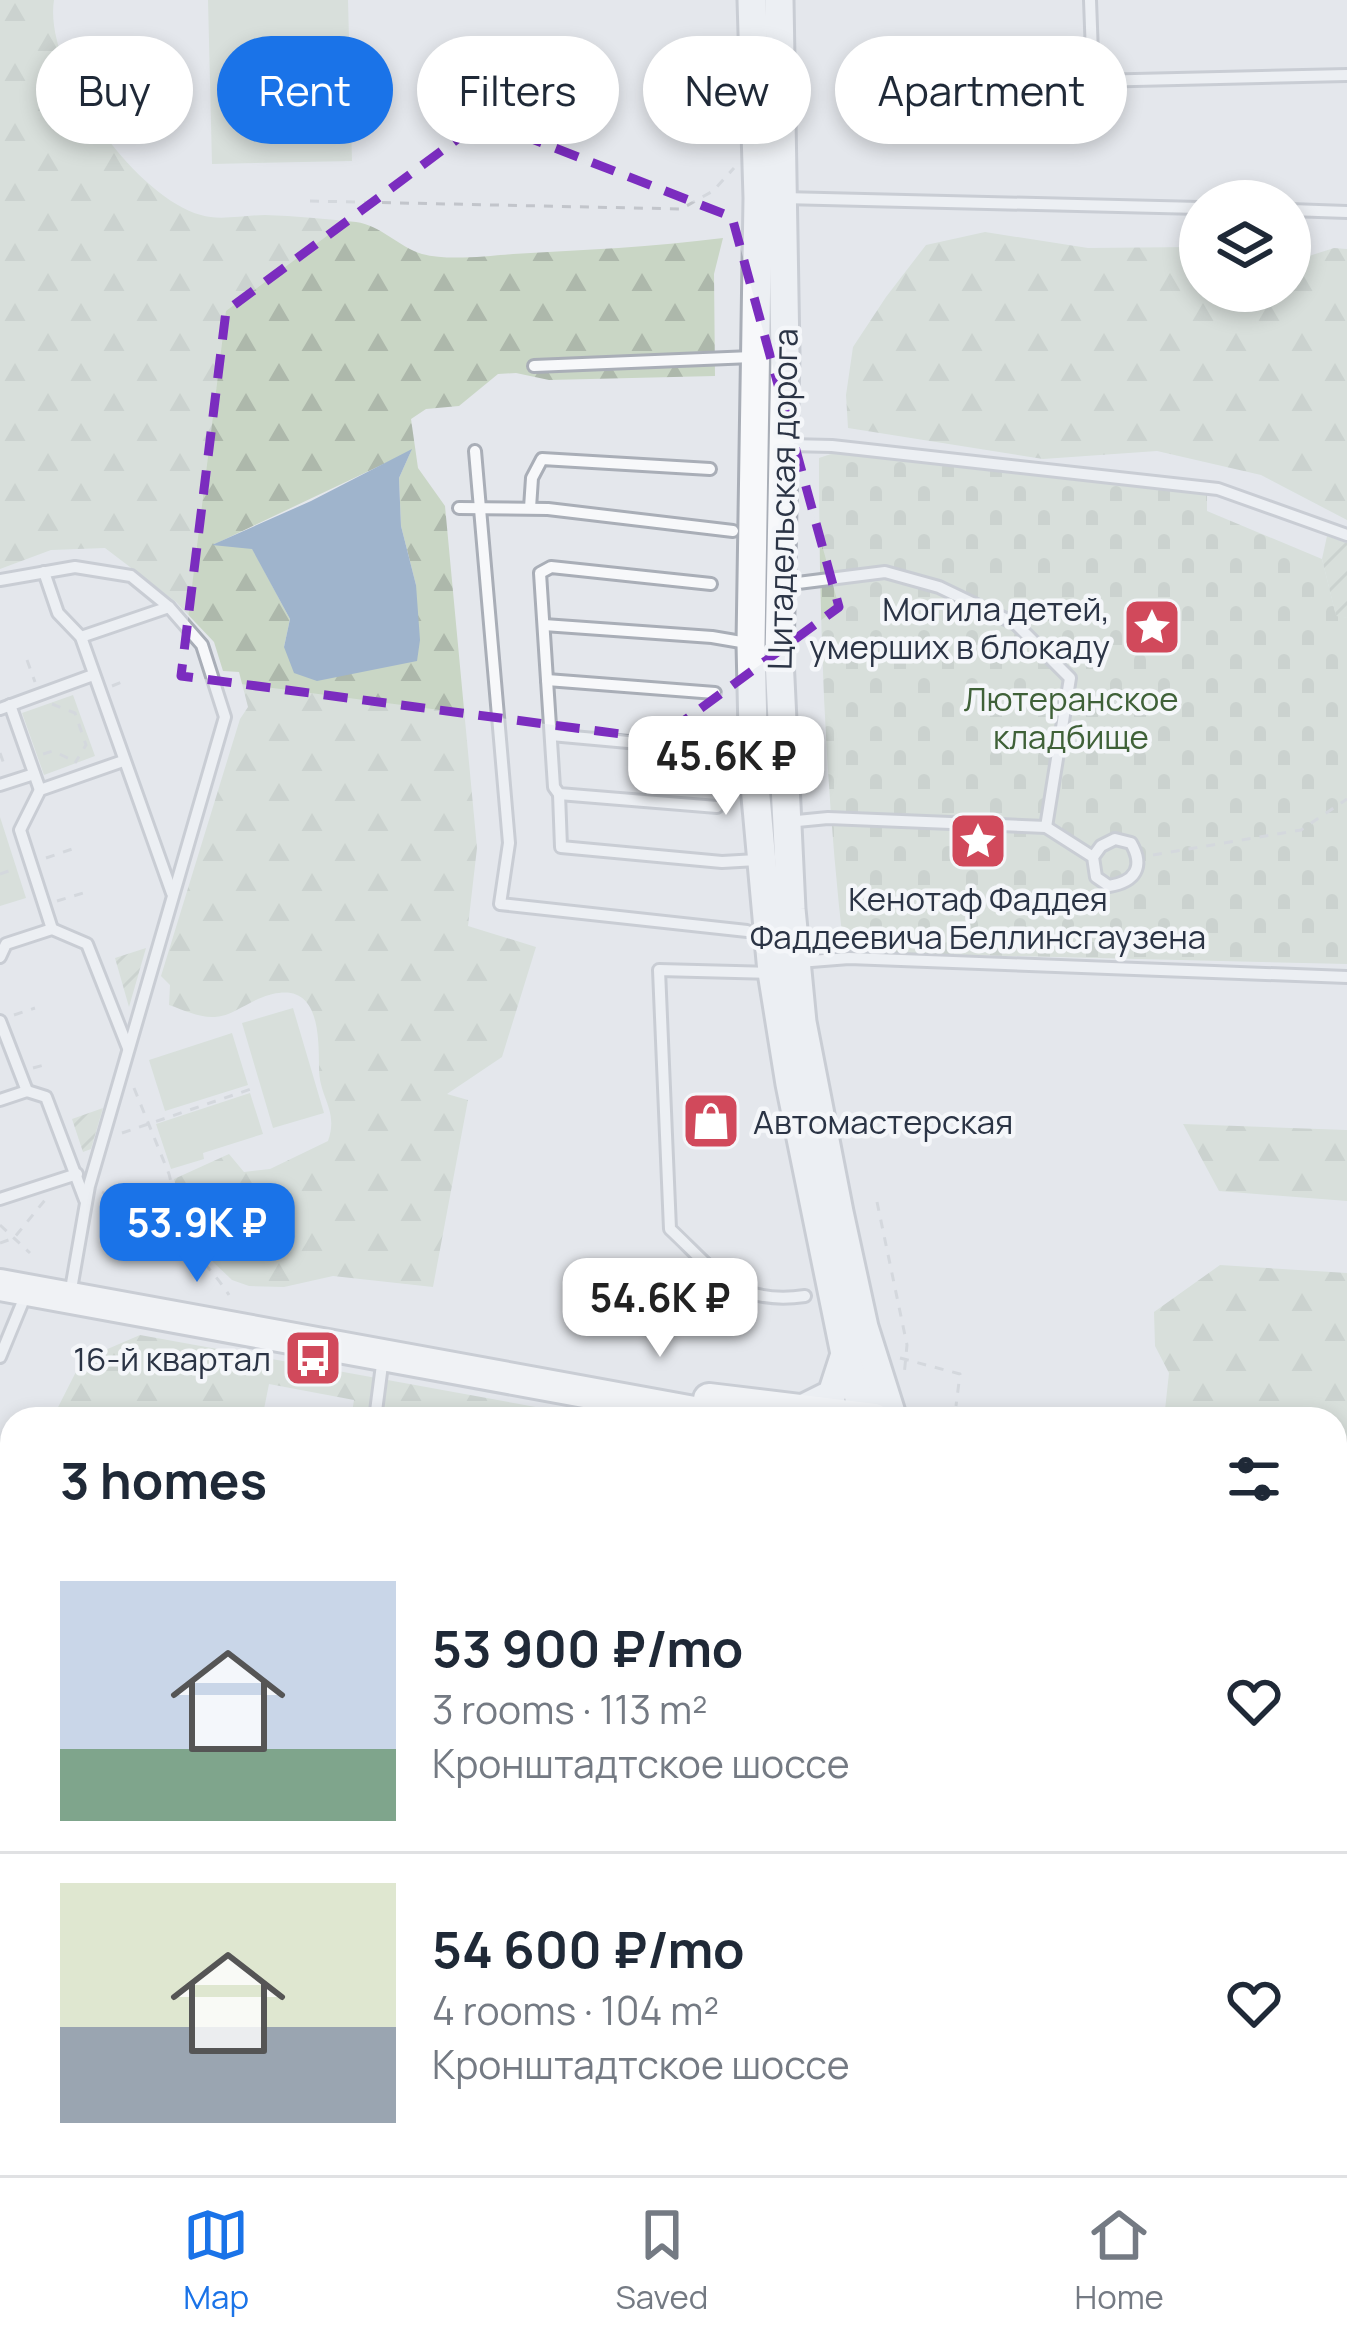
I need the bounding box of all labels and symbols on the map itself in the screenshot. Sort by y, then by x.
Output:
street label: Цитадельская дорога [757,328,807,670]
place label: Могила детей, умерших в блокаду [809,586,1110,669]
place icon: Могила детей, умерших в блокаду [1121,596,1183,658]
park label: Лютеранское кладбище [963,676,1179,759]
pin: 45.6K ₽ [615,716,837,818]
place icon: Кенотаф Фаддея Фаддеевича Беллинсгаузена [947,810,1009,872]
place label: Кенотаф Фаддея Фаддеевича Беллинсгаузена [750,876,1206,959]
shop icon: Автомастерская [680,1090,742,1152]
place label: Автомастерская [753,1099,1013,1144]
pin: 53.9K ₽ [86,1183,308,1285]
pin: 54.6K ₽ [549,1258,771,1360]
bus stop icon: 16-й квартал [282,1327,344,1389]
place label: 16-й квартал [73,1336,271,1381]

